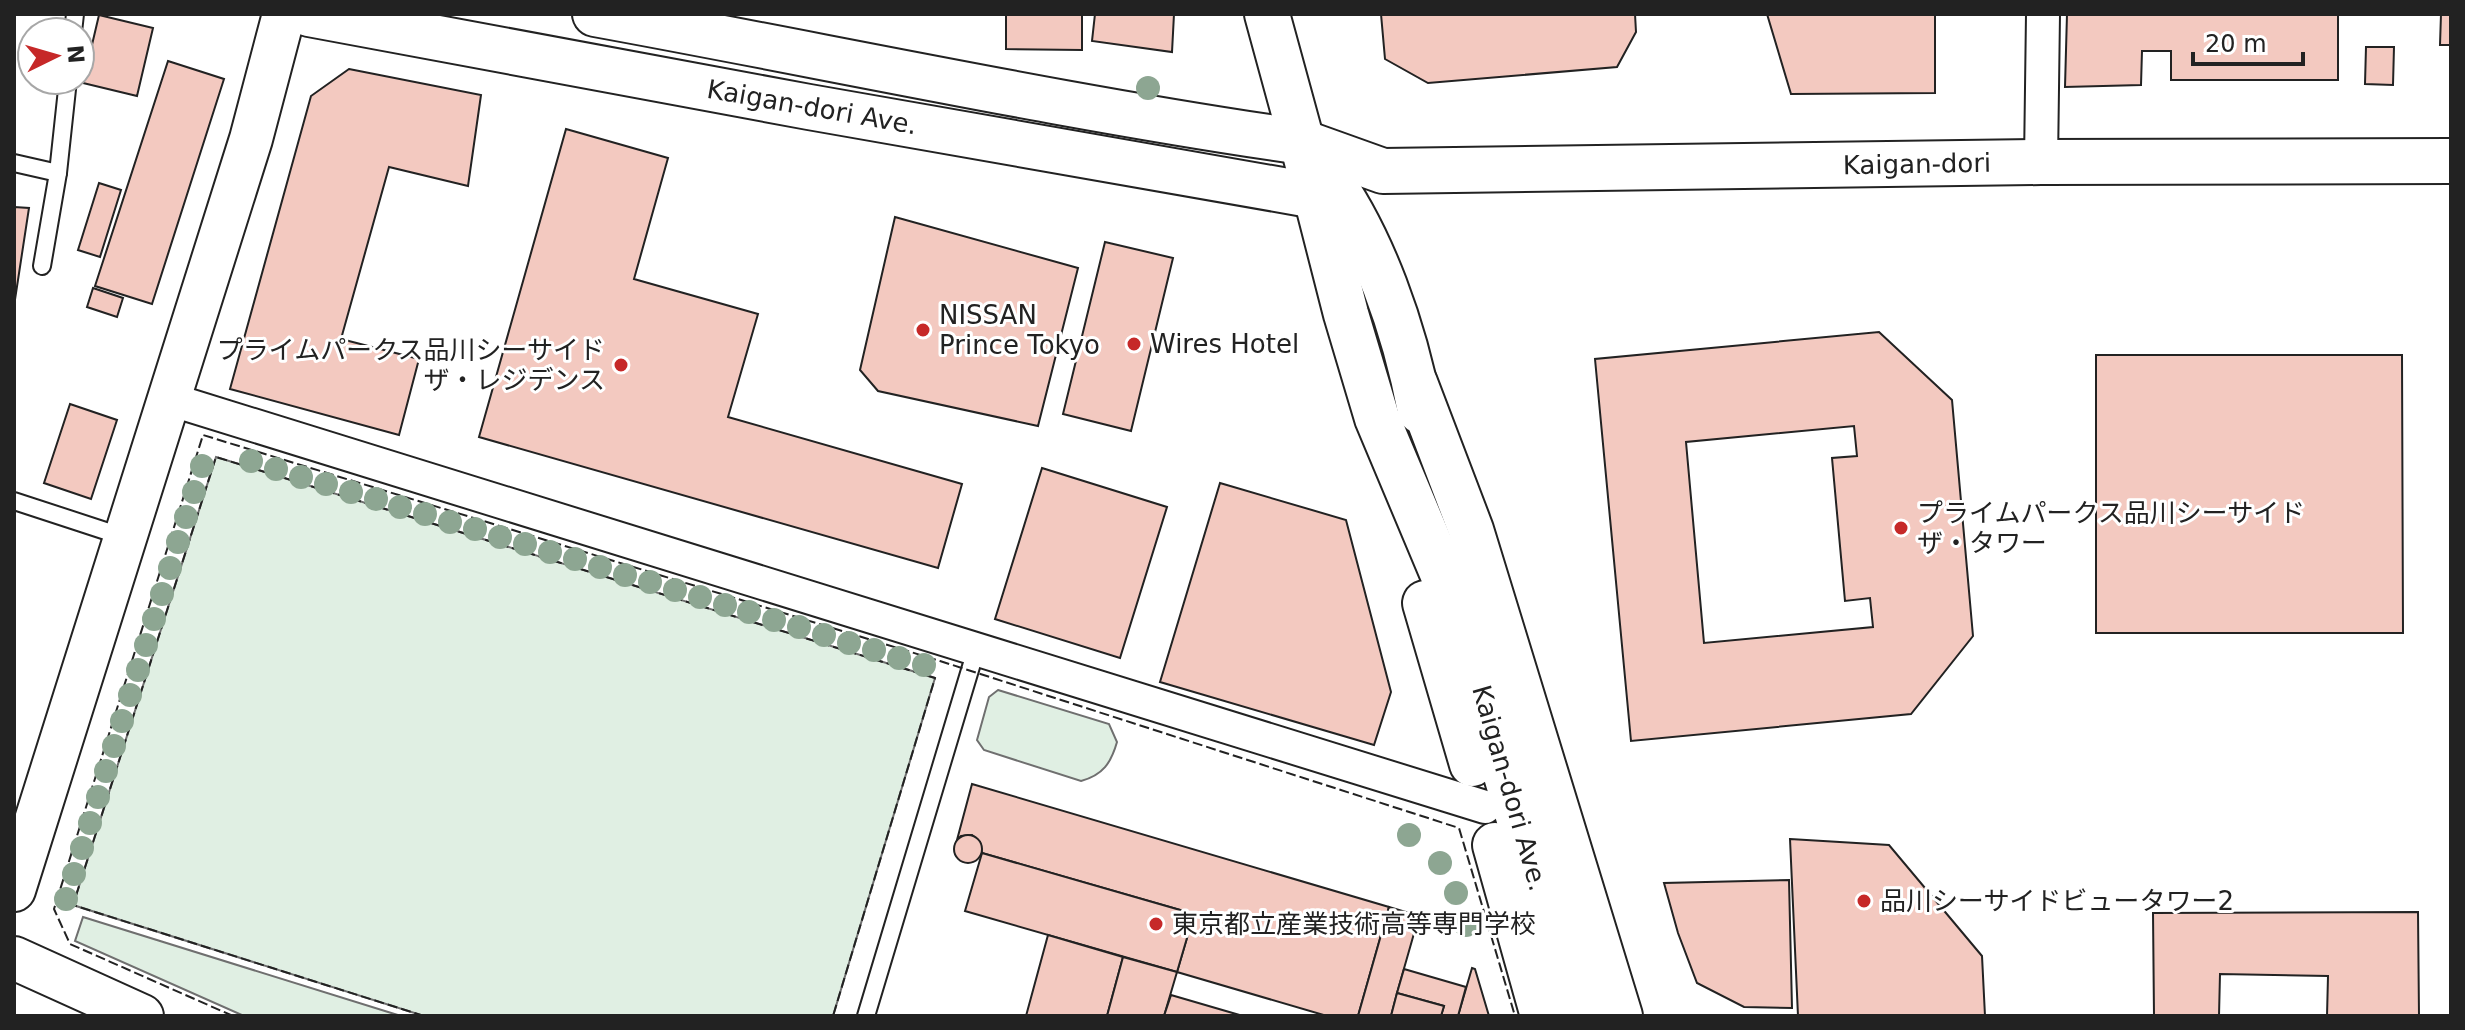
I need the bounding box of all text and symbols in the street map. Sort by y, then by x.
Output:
north arrow [16,16,96,96]
scale bar [2193,16,2303,66]
text: 20 m [2205,30,2267,58]
text: N [62,44,89,65]
street label: Kaigan-dori Ave. [705,74,919,140]
street label: Kaigan-dori [1843,148,1991,180]
place label: NISSAN Prince Tokyo [939,300,1100,360]
marker: NISSAN Prince Tokyo [914,321,932,339]
place label: Wires Hotel [1150,329,1299,359]
place label: プライムパークス品川シーサイド ザ・レジデンス [217,335,605,395]
marker: Wires Hotel [1125,335,1143,353]
marker: プライムパークス品川シーサイド ザ・レジデンス [612,356,630,374]
place label: プライムパークス品川シーサイド ザ・タワー [1917,498,2305,558]
marker: プライムパークス品川シーサイド ザ・タワー [1892,519,1910,537]
street label: Kaigan-dori Ave. [1466,682,1554,894]
place label: 品川シーサイドビュータワー2 [1880,886,2234,916]
marker: 品川シーサイドビュータワー2 [1855,892,1873,910]
place label: 東京都立産業技術高等専門学校 [1172,909,1536,939]
marker: 東京都立産業技術高等専門学校 [1147,915,1165,933]

